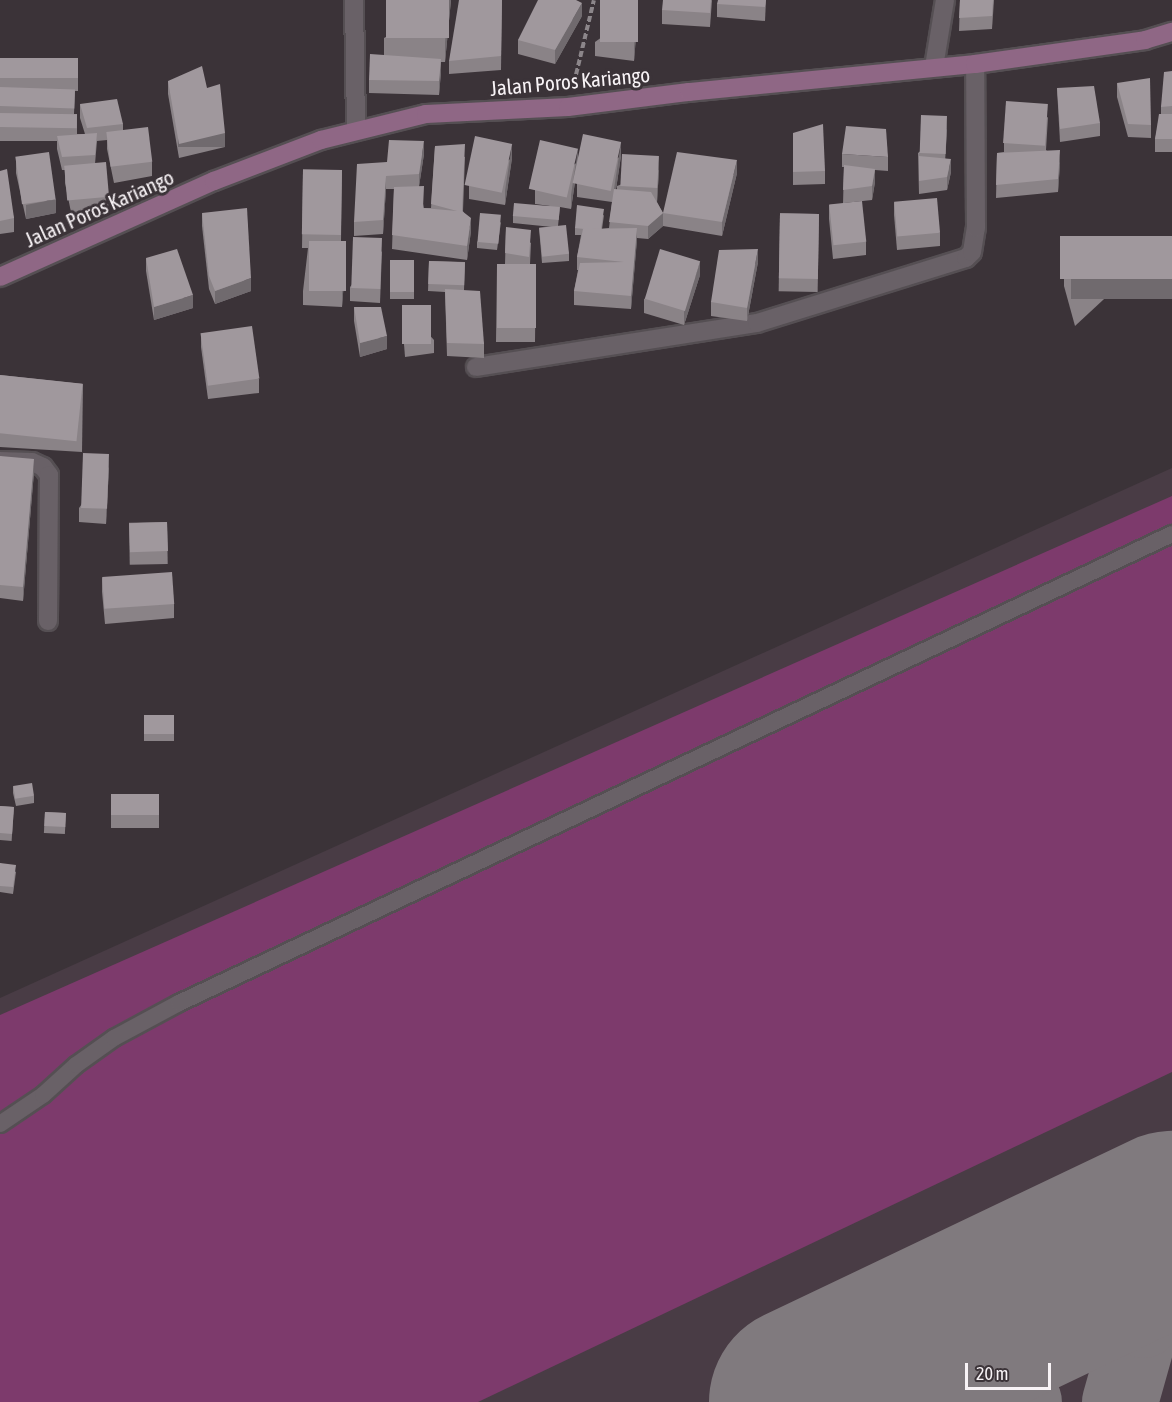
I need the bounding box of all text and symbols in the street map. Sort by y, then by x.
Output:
street label: Jalan Poros Kariango [489,61,651,101]
street label: Jalan Poros Kariango [21,164,177,252]
scale bar [968,1351,1054,1389]
text: 20 m [976,1363,1008,1384]

